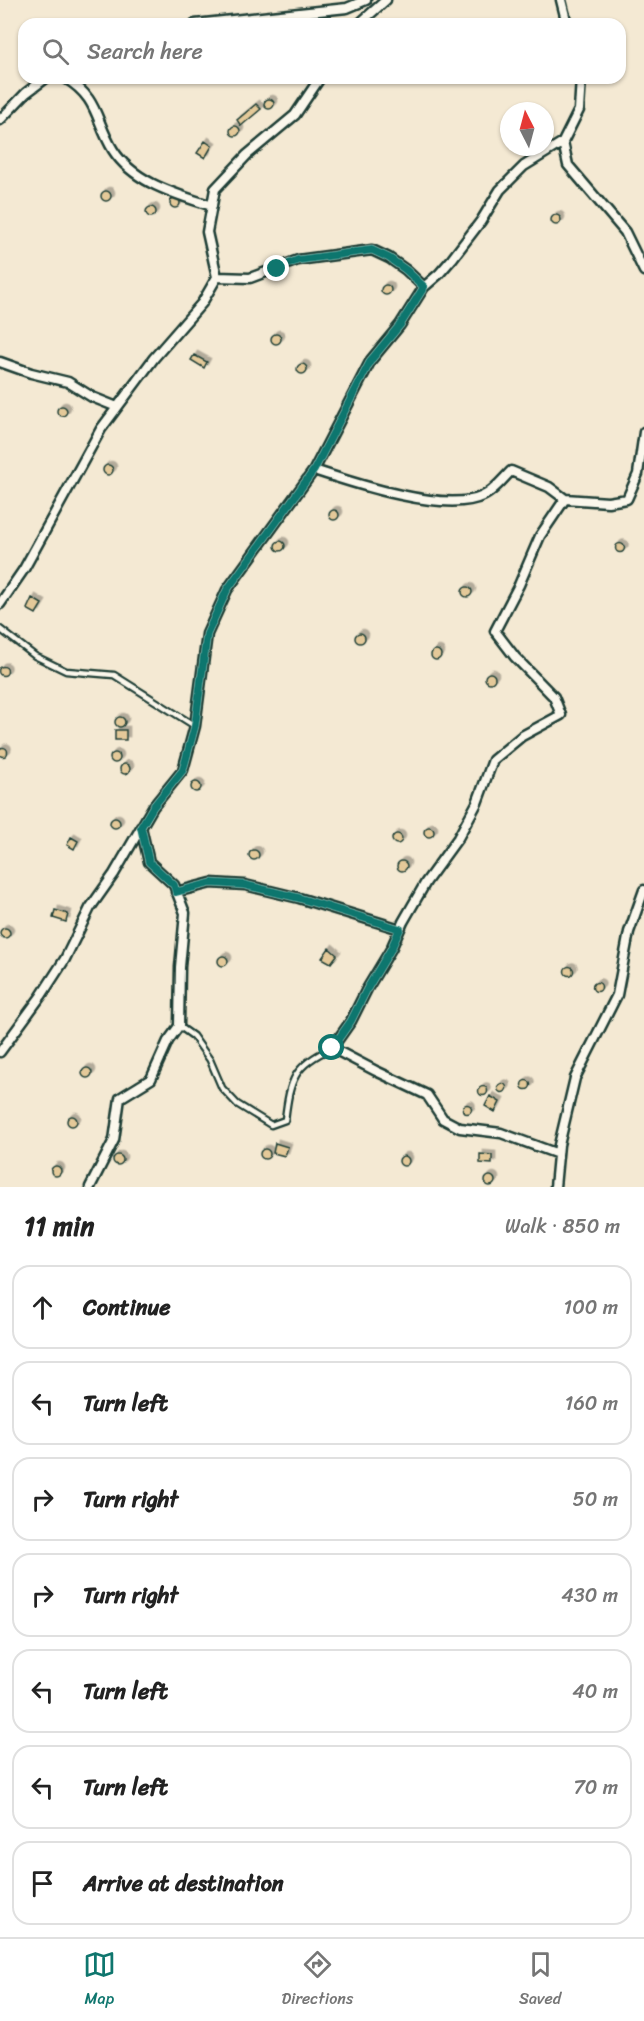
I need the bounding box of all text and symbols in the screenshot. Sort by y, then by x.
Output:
search box [18,18,626,84]
text: Search here [87,32,203,71]
icon: search [39,35,72,68]
north arrow [500,102,554,156]
route end [263,255,289,281]
route start [318,1034,344,1060]
text: 11 min [24,1203,94,1249]
text: Walk · 850 m [505,1209,620,1244]
text: Continue [83,1288,171,1327]
text: 100 m [564,1290,618,1325]
icon: ahead [26,1291,59,1324]
text: Turn left [83,1384,168,1423]
text: 160 m [565,1386,618,1421]
icon: left [26,1387,59,1420]
text: Turn right [83,1480,178,1519]
text: 50 m [573,1482,618,1517]
icon: right [26,1483,59,1516]
text: Turn right [83,1576,178,1615]
text: 430 m [561,1578,618,1613]
icon: right [26,1579,59,1612]
text: Turn left [83,1672,168,1711]
text: 40 m [572,1674,618,1709]
icon: left [26,1675,59,1708]
text: Turn left [83,1768,168,1807]
text: 70 m [573,1770,618,1805]
icon: left [26,1771,59,1804]
text: Arrive at destination [83,1864,284,1903]
icon: arrive [26,1867,59,1900]
tab: Map [83,1948,116,2013]
tab: Directions [282,1948,353,2013]
tab: Saved [519,1948,561,2013]

